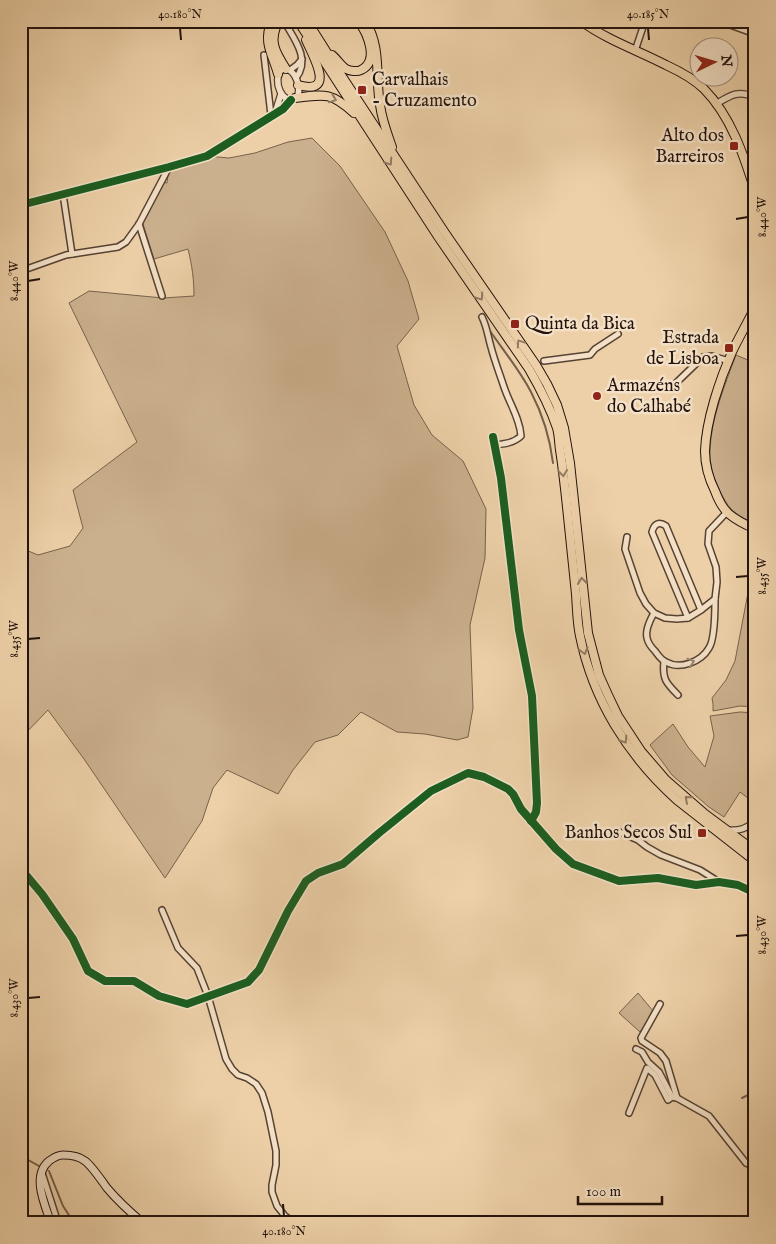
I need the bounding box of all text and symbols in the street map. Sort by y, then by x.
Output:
text: 40.180°N [158,7,202,22]
text: 40.185°N [627,7,670,22]
north arrow [688,38,738,88]
text: N [716,53,735,68]
place label: Carvalhais - Cruzamento [372,69,477,113]
marker: Carvalhais - Cruzamento [356,84,368,96]
one-way arrow [328,93,336,103]
place label: Alto dos Barreiros [655,125,724,169]
marker: Alto dos Barreiros [728,140,740,152]
one-way arrow [383,157,393,166]
text: 8.440°W [755,196,770,237]
text: 8.440°W [7,260,22,301]
one-way arrow [474,291,483,301]
place label: Quinta da Bica [525,313,635,336]
marker: Quinta da Bica [509,318,521,330]
place label: Estrada de Lisboa [646,327,719,371]
one-way arrow [517,339,527,348]
marker: Estrada de Lisboa [723,342,735,354]
place label: Armazéns do Calhabé [606,375,691,419]
marker: Armazéns do Calhabé [591,390,603,402]
one-way arrow [557,469,568,477]
text: 8.435°W [755,557,770,595]
one-way arrow [577,577,588,585]
text: 8.435°W [7,620,22,658]
one-way arrow [578,647,589,656]
one-way arrow [686,658,694,668]
one-way arrow [618,735,628,744]
one-way arrow [684,796,693,805]
place label: Banhos Secos Sul [565,822,692,845]
marker: Banhos Secos Sul [696,827,708,839]
text: 8.430°W [755,915,770,954]
text: 8.430°W [7,978,22,1017]
scale bar [578,1174,662,1206]
text: 100 m [586,1182,622,1201]
text: 40.180°N [262,1224,306,1239]

